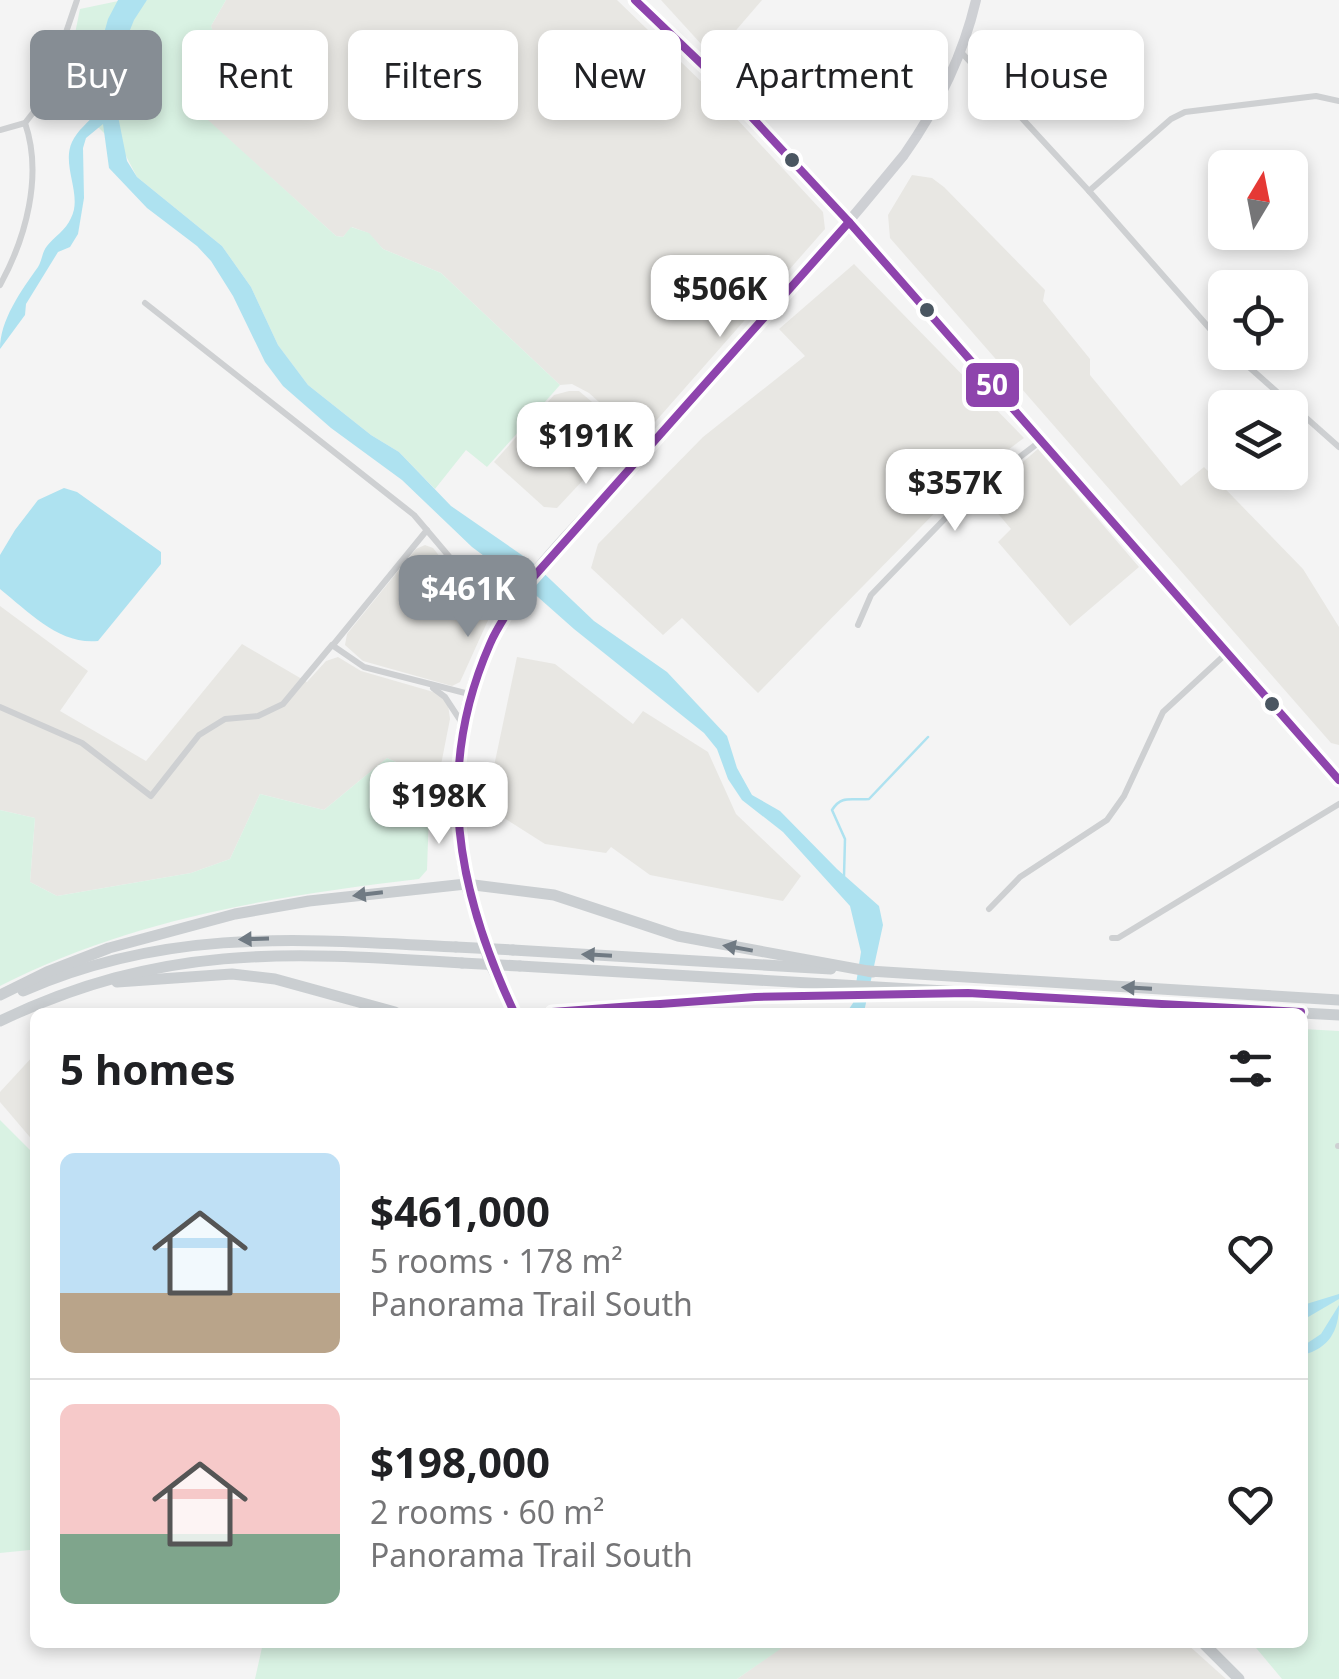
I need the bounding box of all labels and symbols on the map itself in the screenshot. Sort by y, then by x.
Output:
unlabelled marker [782,150,802,170]
north arrow [1208,150,1308,250]
pin: $506K [650,255,790,340]
unlabelled marker [917,300,937,320]
line badge: 50 [964,361,1021,409]
text: 50 [976,365,1008,403]
pin: $191K [516,402,656,487]
pin: $357K [885,449,1025,534]
pin: $461K [398,555,538,640]
unlabelled marker [1262,694,1282,714]
pin: $198K [369,762,509,847]
one-way arrow [352,886,384,902]
one-way arrow [237,932,269,948]
one-way arrow [722,940,753,955]
one-way arrow [580,947,612,963]
one-way arrow [1120,980,1152,996]

